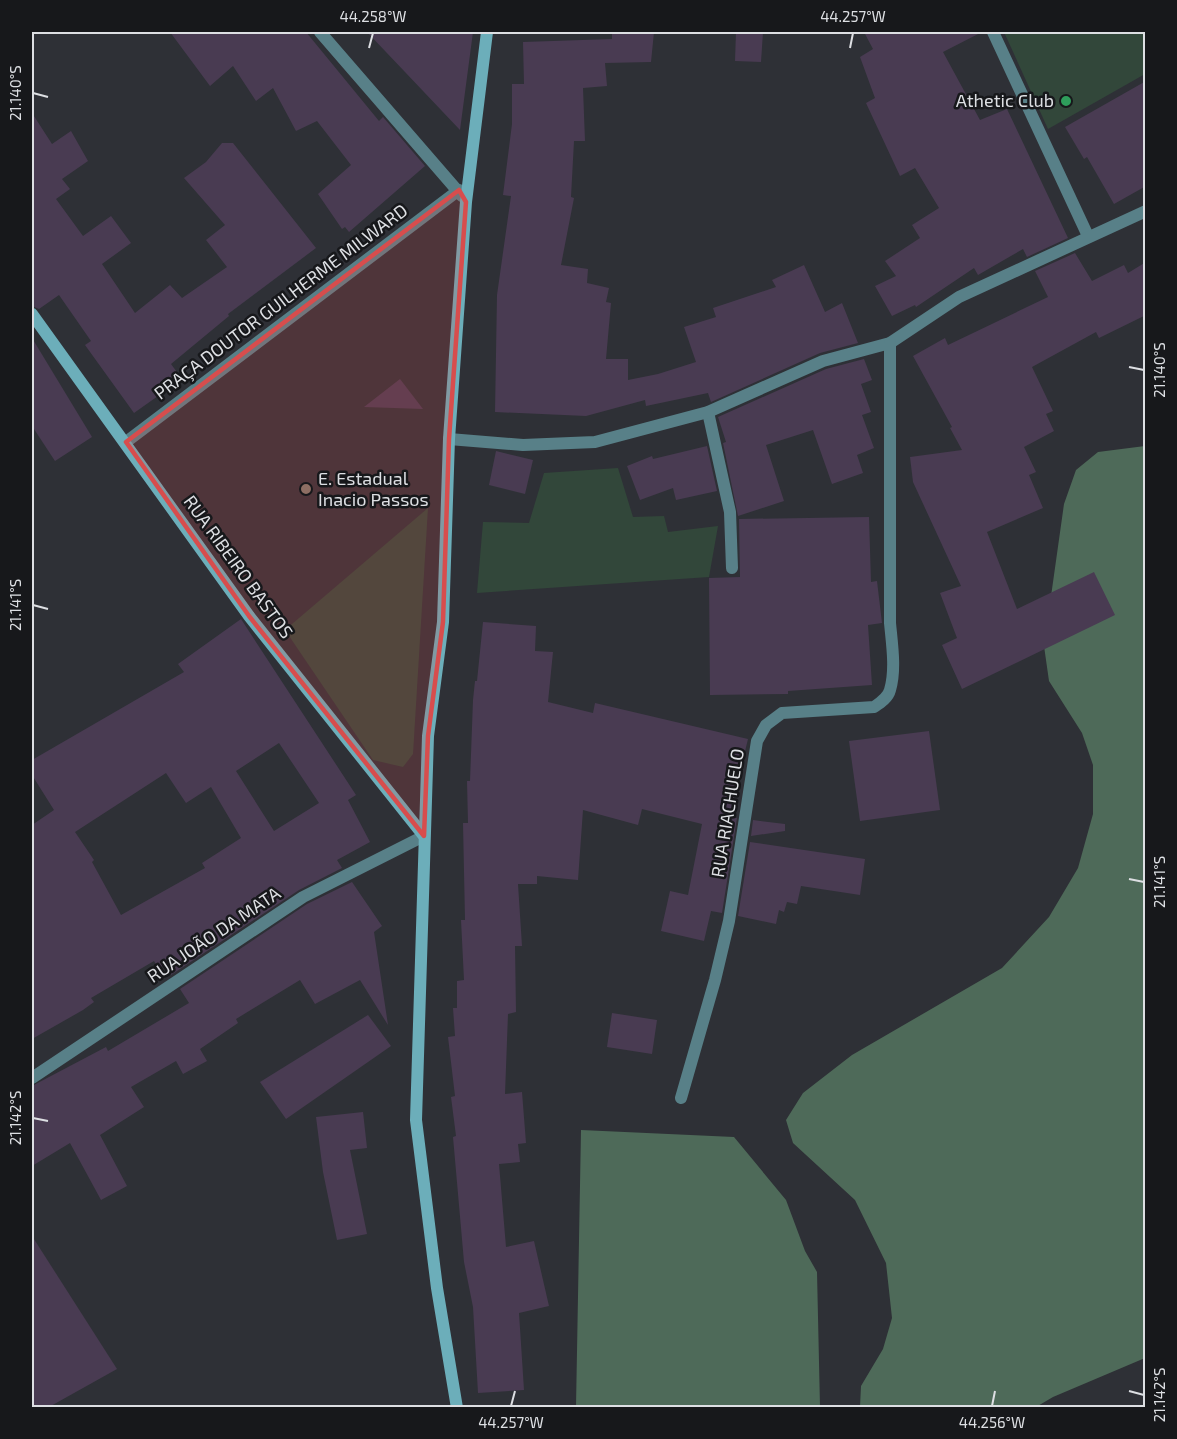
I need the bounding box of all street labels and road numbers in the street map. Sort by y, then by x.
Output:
street label: PRAÇA DOUTOR GUILHERME MILWARD [149,199,412,404]
street label: RUA RIBEIRO BASTOS [179,491,298,642]
street label: RUA RIACHUELO [706,747,748,879]
street label: RUA JOÃO DA MATA [143,881,285,987]

